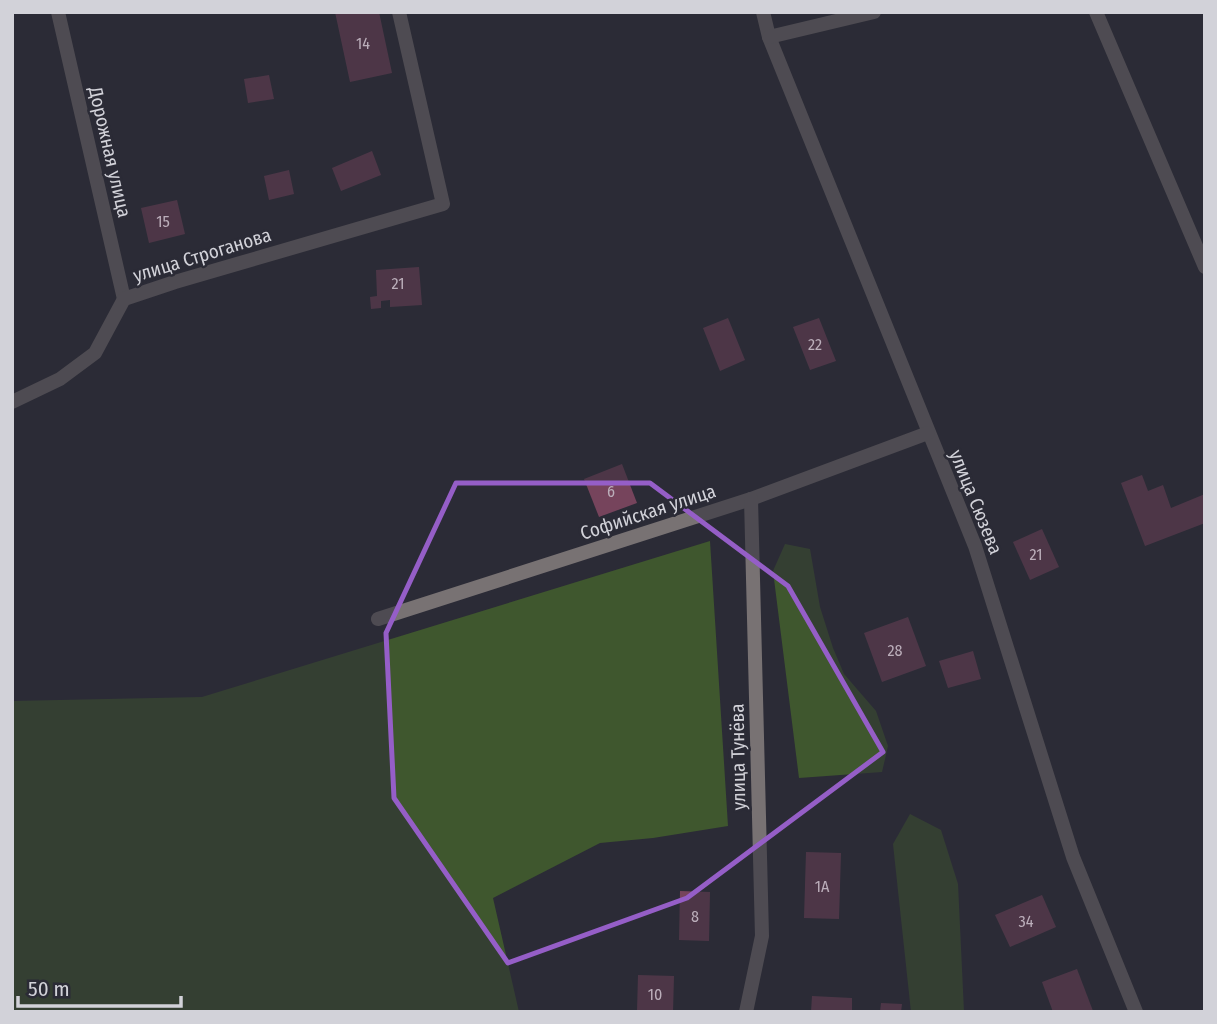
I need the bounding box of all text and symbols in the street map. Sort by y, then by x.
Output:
house number: 14 [356,34,370,53]
street label: Дорожная улица [84,83,136,220]
house number: 15 [156,212,170,231]
street label: улица Строганова [130,223,274,287]
house number: 21 [392,274,404,293]
house number: 22 [808,335,822,354]
street label: улица Сюзева [945,446,1007,558]
street label: Софийская улица [577,479,719,545]
house number: 6 [607,482,615,501]
house number: 21 [1030,545,1042,564]
house number: 28 [887,641,903,660]
street label: улица Тунёва [726,703,750,811]
house number: 1А [815,877,830,896]
house number: 8 [691,907,699,926]
house number: 34 [1019,912,1034,931]
scale bar [18,964,180,1008]
text: 50 m [28,976,70,1002]
house number: 10 [648,985,662,1004]

